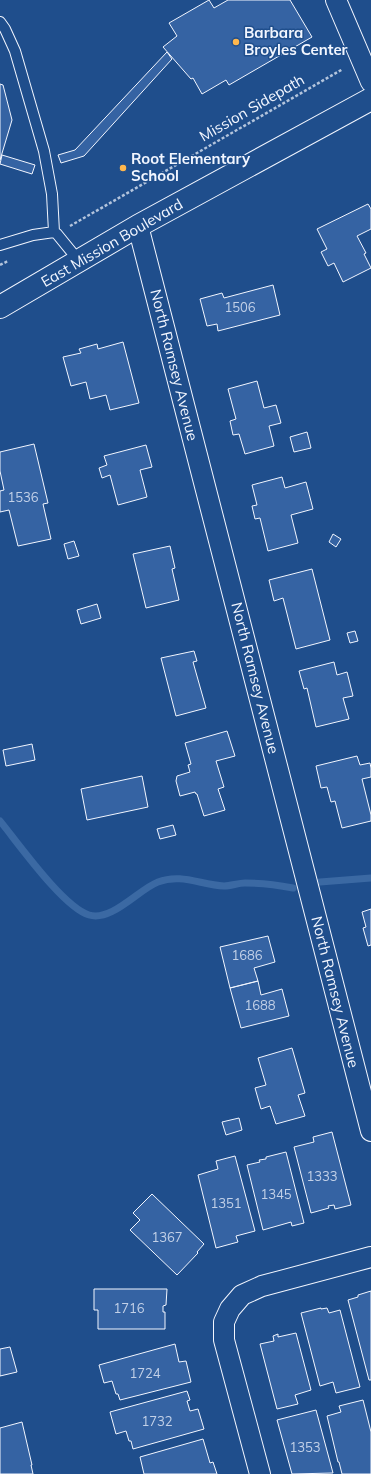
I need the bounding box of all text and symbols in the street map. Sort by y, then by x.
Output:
place label: Barbara Broyles Center [244,23,348,59]
marker: Barbara Broyles Center [231,37,241,47]
street label: Mission Sidepath [196,70,308,145]
place label: Root Elementary School [131,149,251,185]
marker: Root Elementary School [118,163,128,173]
street label: East Mission Boulevard [37,194,186,291]
street label: North Ramsey Avenue [146,287,203,443]
house number: 1506 [224,299,256,315]
house number: 1536 [7,489,39,505]
street label: North Ramsey Avenue [227,600,284,756]
street label: North Ramsey Avenue [307,914,364,1070]
house number: 1686 [231,947,263,963]
house number: 1688 [244,997,276,1013]
house number: 1333 [306,1168,338,1184]
house number: 1345 [260,1186,292,1202]
house number: 1351 [210,1195,242,1211]
house number: 1367 [151,1229,183,1245]
house number: 1716 [113,1300,145,1316]
house number: 1724 [129,1365,161,1381]
house number: 1732 [141,1413,173,1429]
house number: 1353 [289,1439,321,1455]

